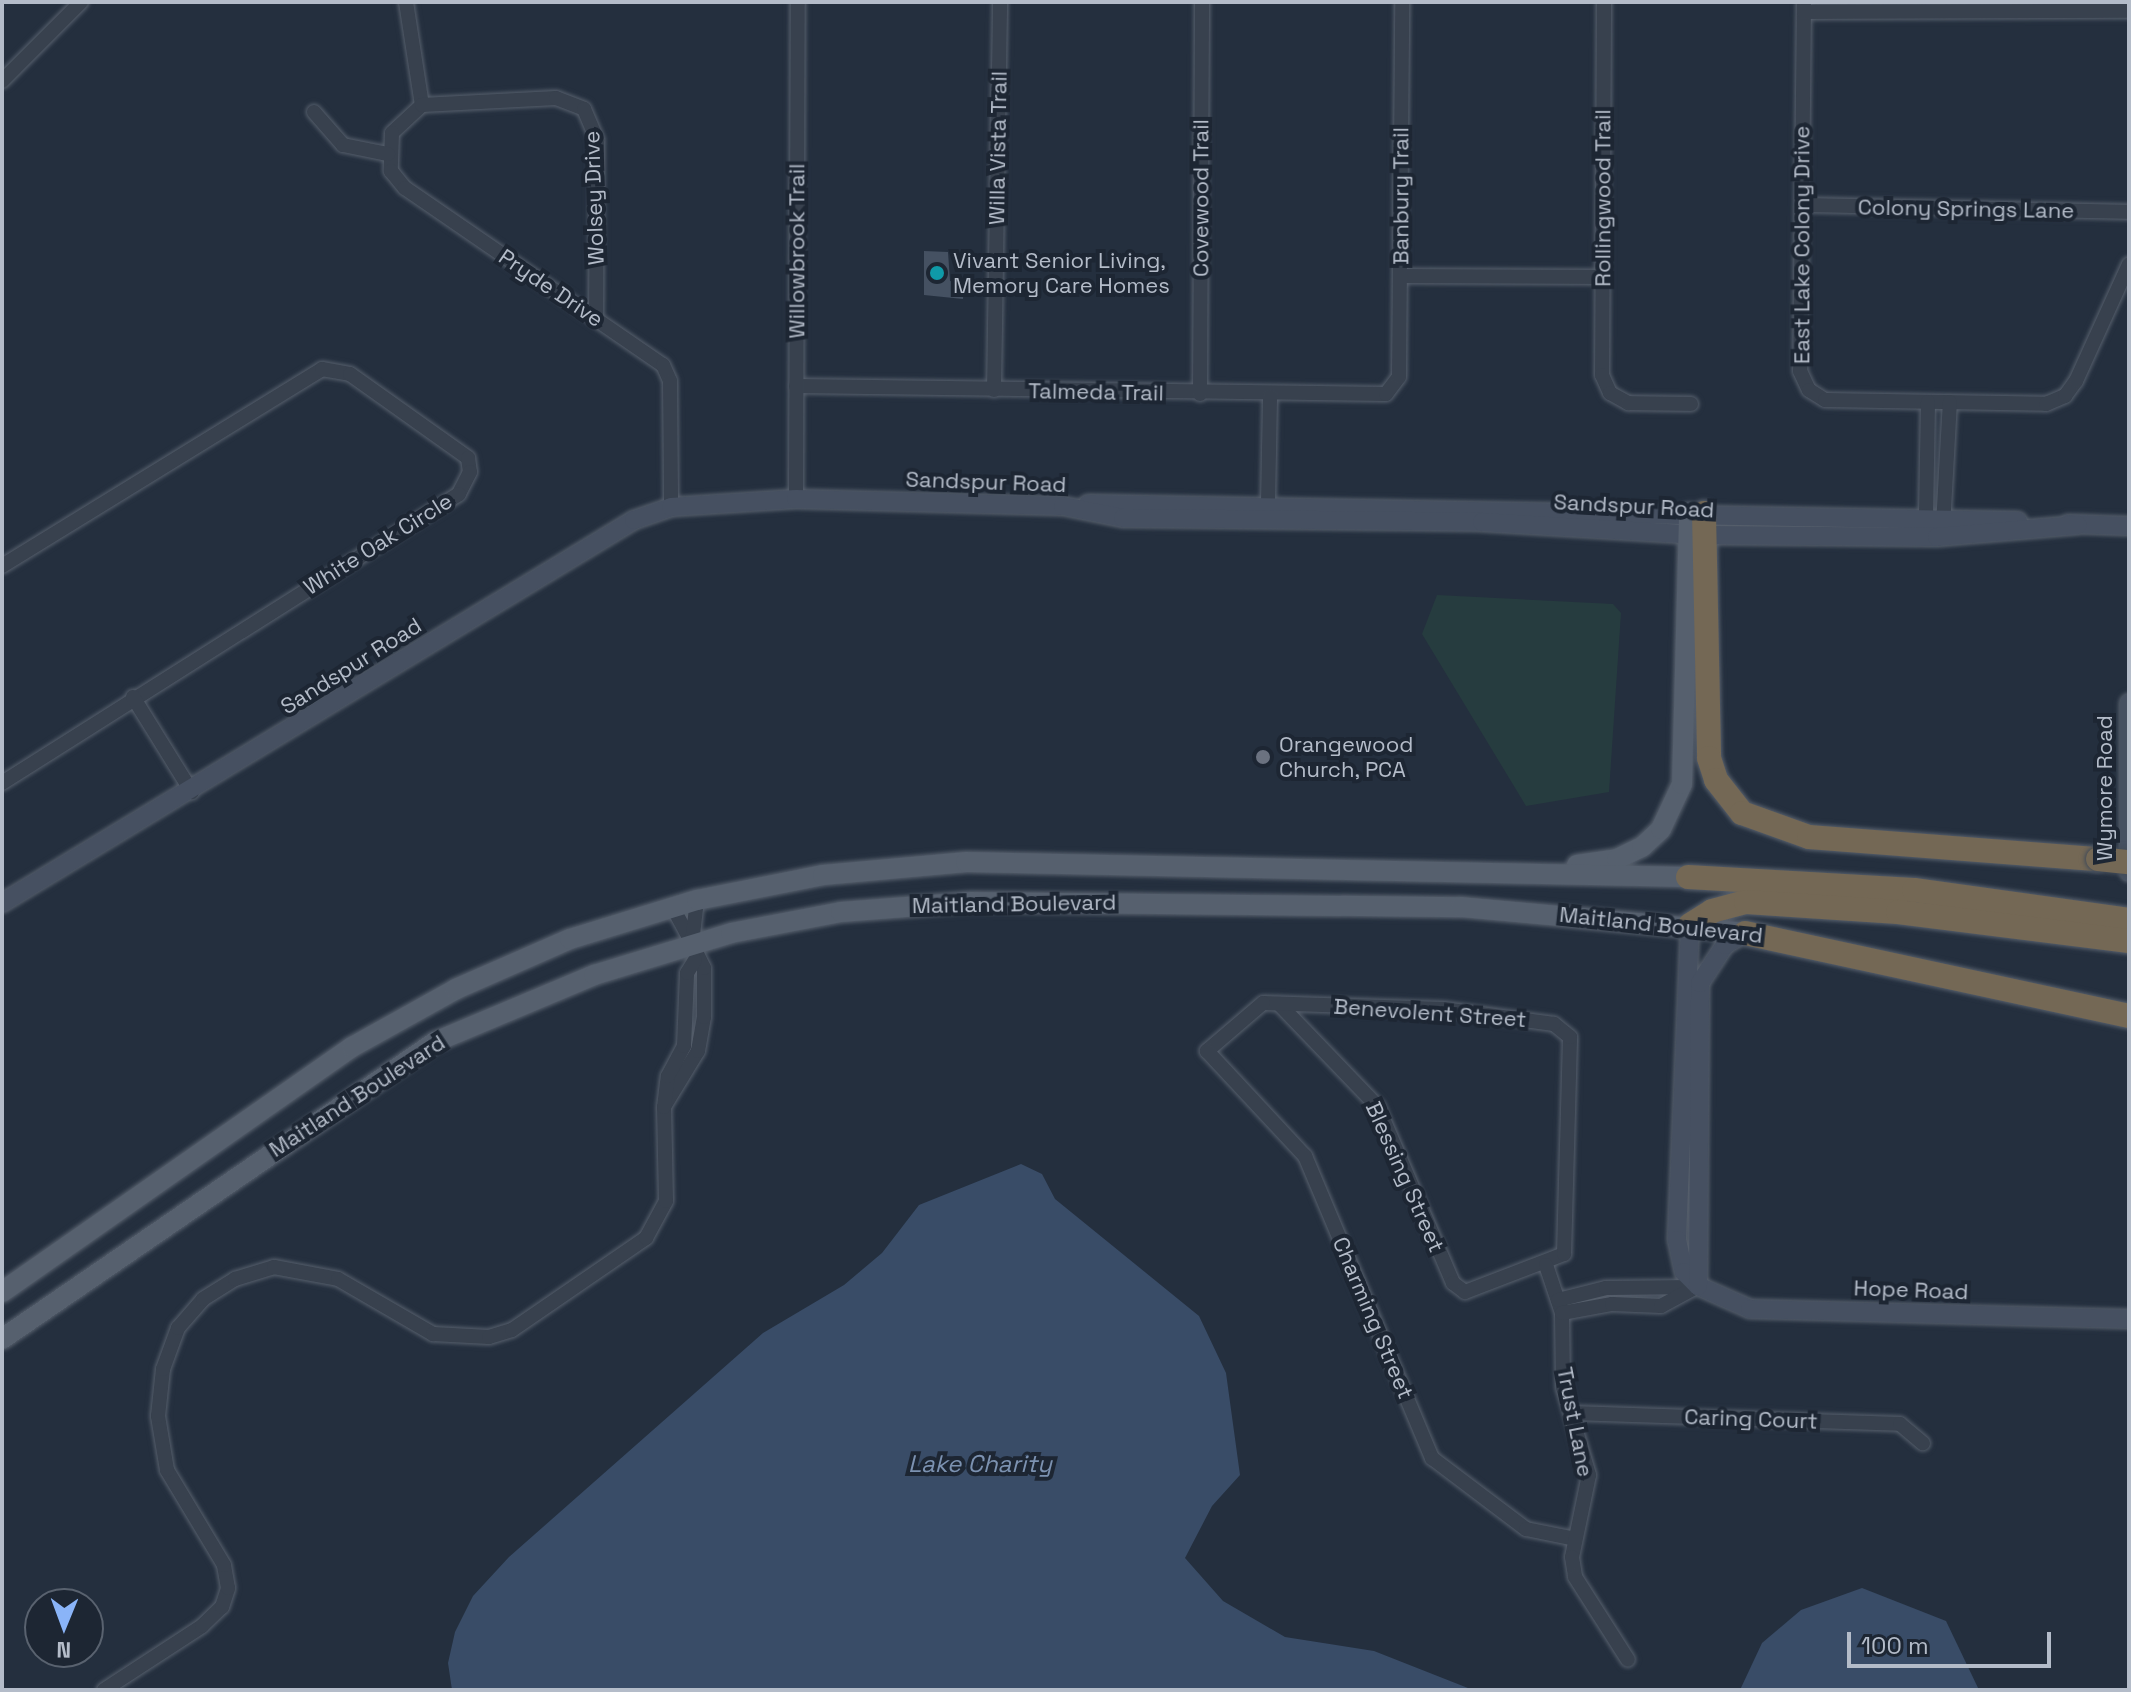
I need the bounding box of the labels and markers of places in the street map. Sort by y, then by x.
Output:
place label: Vivant Senior Living, Memory Care Homes [953,247,1170,298]
marker: Vivant Senior Living, Memory Care Homes [928,264,946,282]
place label: Orangewood Church, PCA [1279,731,1413,782]
marker: Orangewood Church, PCA [1254,748,1272,766]

